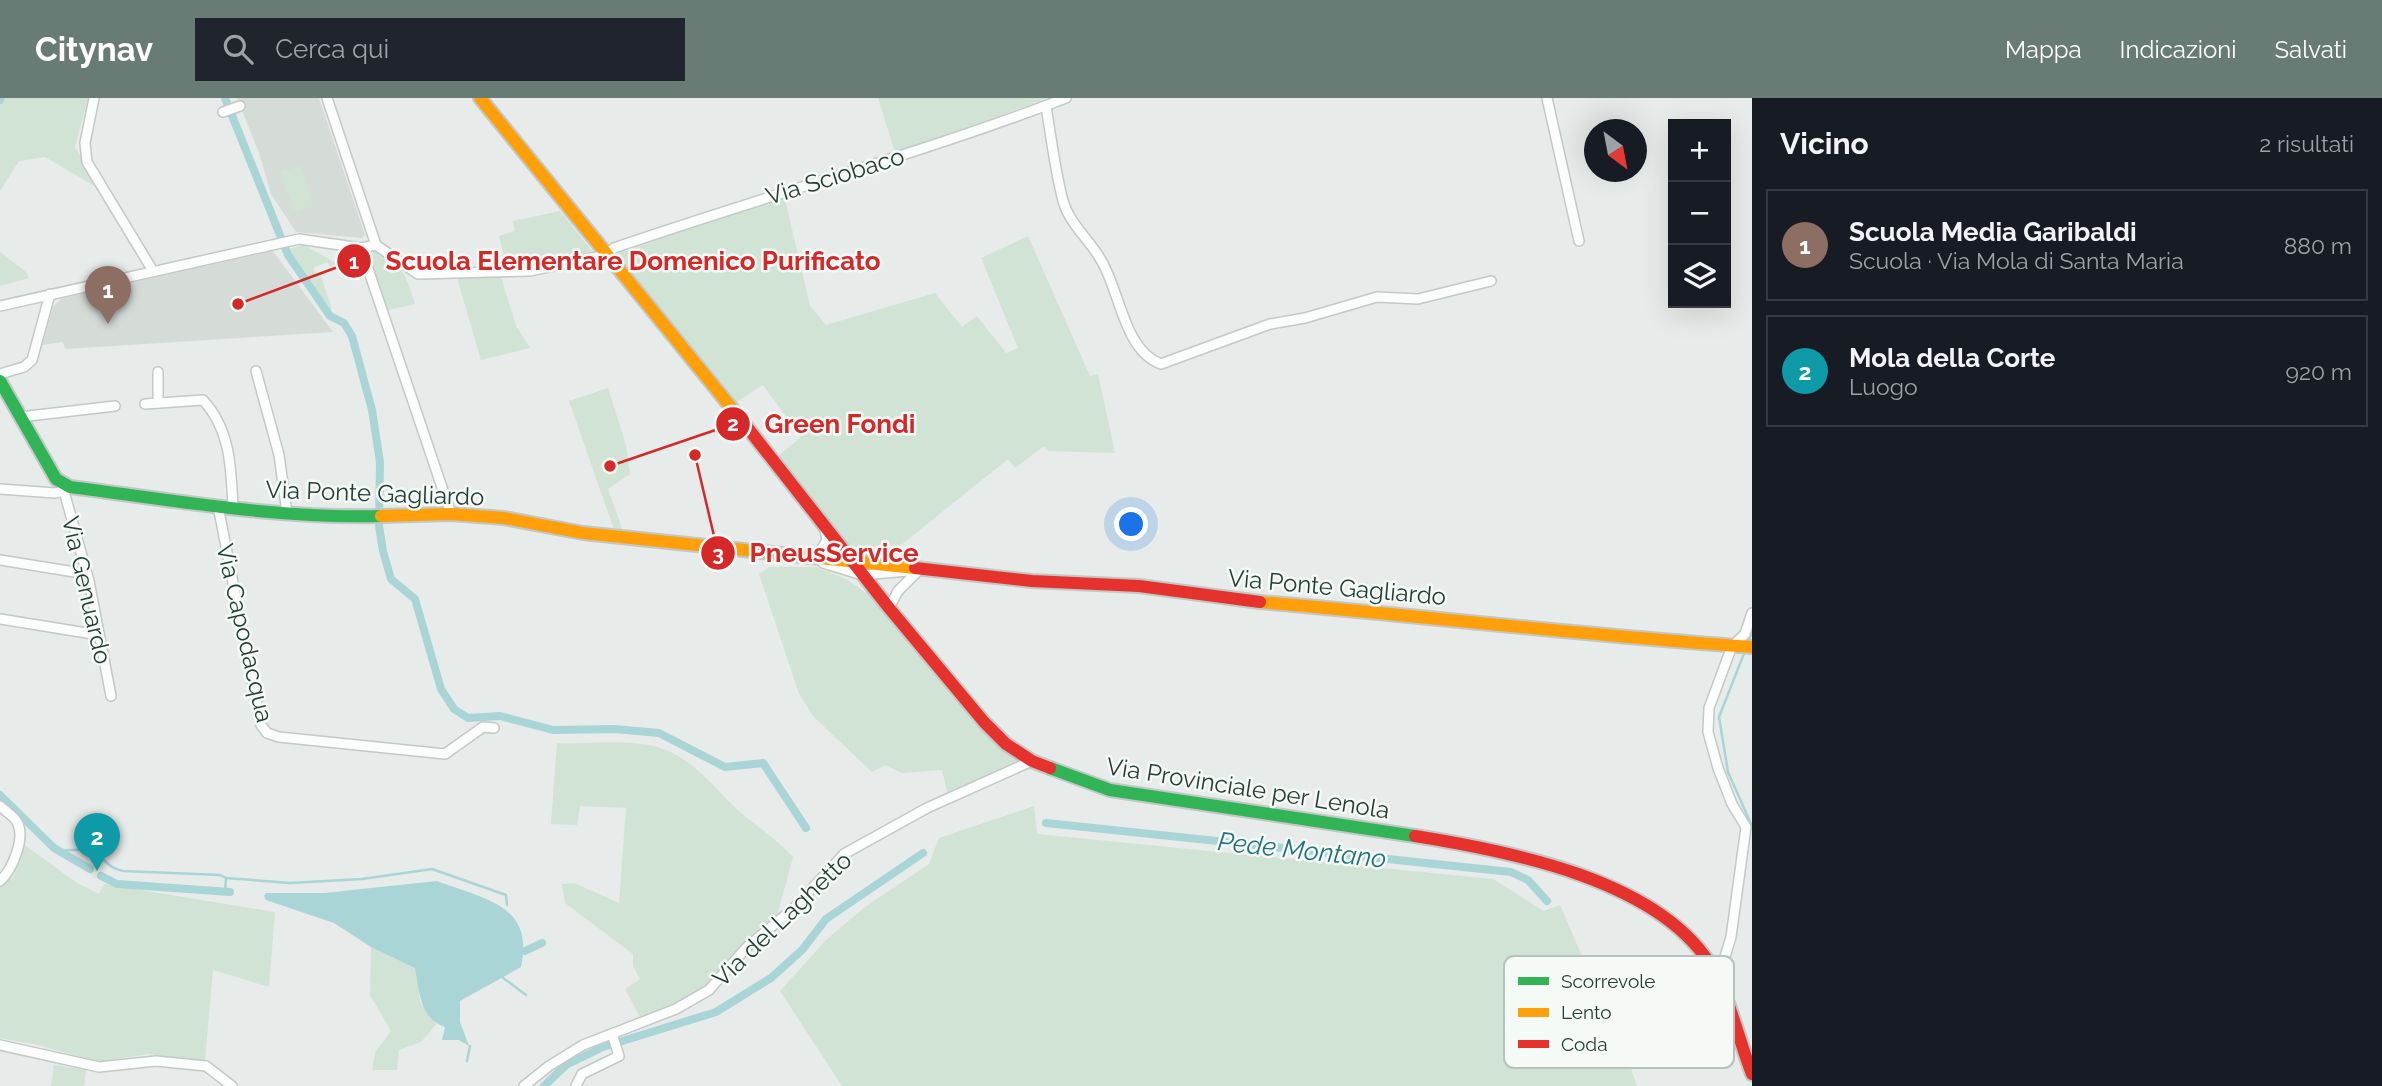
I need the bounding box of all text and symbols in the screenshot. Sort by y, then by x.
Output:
search box [195,18,685,81]
text: Citynav [35,30,153,69]
icon: search [219,30,257,68]
text: Cerca qui [275,34,389,64]
text: Mappa [2005,35,2082,64]
text: Indicazioni [2120,35,2237,64]
text: Salvati [2275,35,2347,64]
north arrow [1584,119,1647,182]
map controls [1668,119,1731,308]
button: + [1668,119,1731,182]
text: Vicino [1780,126,1869,161]
text: 2 risultati [2259,130,2354,157]
street label: Via Sciobaco [762,141,908,211]
button: − [1668,182,1731,245]
text: Scuola Media Garibaldi [1849,217,2137,247]
text: 1 [1799,232,1811,259]
text: 880 m [2284,232,2352,259]
callout: Scuola Elementare Domenico Purificato [336,238,894,285]
button: layers [1668,245,1731,308]
text: Scuola Elementare Domenico Purificato [385,246,881,276]
text: Scuola · Via Mola di Santa Maria [1849,247,2184,274]
text: 1 [349,249,359,274]
pin: 1 [85,266,131,324]
text: Mola della Corte [1849,343,2055,373]
text: 2 [1799,358,1811,385]
text: 920 m [2285,358,2352,385]
text: Luogo [1849,373,1918,400]
callout: Green Fondi [715,400,929,447]
text: Green Fondi [765,409,915,439]
text: 2 [727,411,739,436]
street label: Via Ponte Gagliardo [265,475,485,511]
your location [1114,507,1148,541]
street label: Via Genuardo [56,513,118,667]
callout: PneusService [701,530,933,577]
text: PneusService [749,538,919,568]
street label: Via Capodacqua [210,541,280,725]
text: 3 [712,541,724,566]
street label: Via Ponte Gagliardo [1227,563,1447,611]
street label: Via Provinciale per Lenola [1104,751,1392,825]
pin: 2 [74,813,120,871]
water label: Pede Montano [1216,826,1388,874]
street label: Via del Laghetto [707,845,857,993]
legend [1504,956,1734,1068]
text: Scorrevole [1561,970,1656,992]
text: Lento [1561,1001,1612,1023]
text: Coda [1561,1033,1608,1055]

